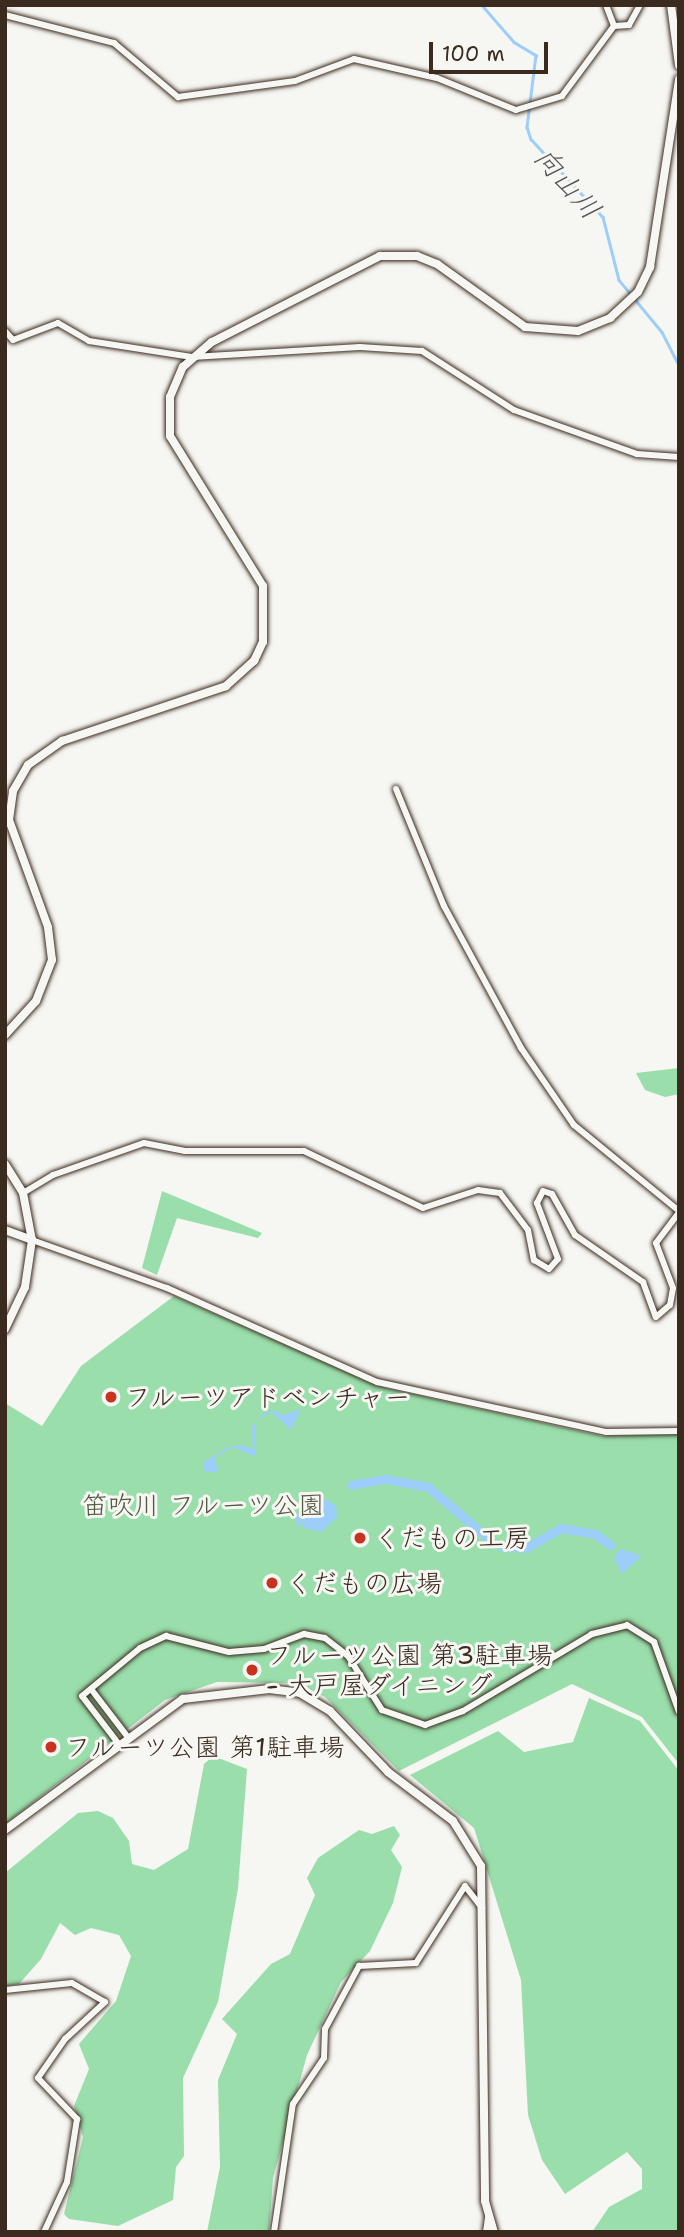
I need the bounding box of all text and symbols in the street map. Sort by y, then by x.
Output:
scale bar [432,28,551,72]
text: 100 m [442,40,505,68]
water label: 向山川 [528,140,608,226]
place label: フルーツアドベンチャー [125,1381,412,1413]
marker: フルーツアドベンチャー [103,1389,119,1405]
park label: 笛吹川 フルーツ公園 [81,1489,325,1521]
place label: くだもの工房 [374,1522,530,1554]
marker: くだもの工房 [352,1530,368,1546]
place label: くだもの広場 [286,1567,442,1599]
marker: くだもの広場 [264,1575,280,1591]
place label: フルーツ公園 第3駐車場 - 大戸屋ダイニング [266,1639,554,1700]
marker: フルーツ公園 第3駐車場 - 大戸屋ダイニング [244,1662,260,1678]
place label: フルーツ公園 第1駐車場 [65,1731,346,1763]
marker: フルーツ公園 第1駐車場 [43,1739,59,1755]

